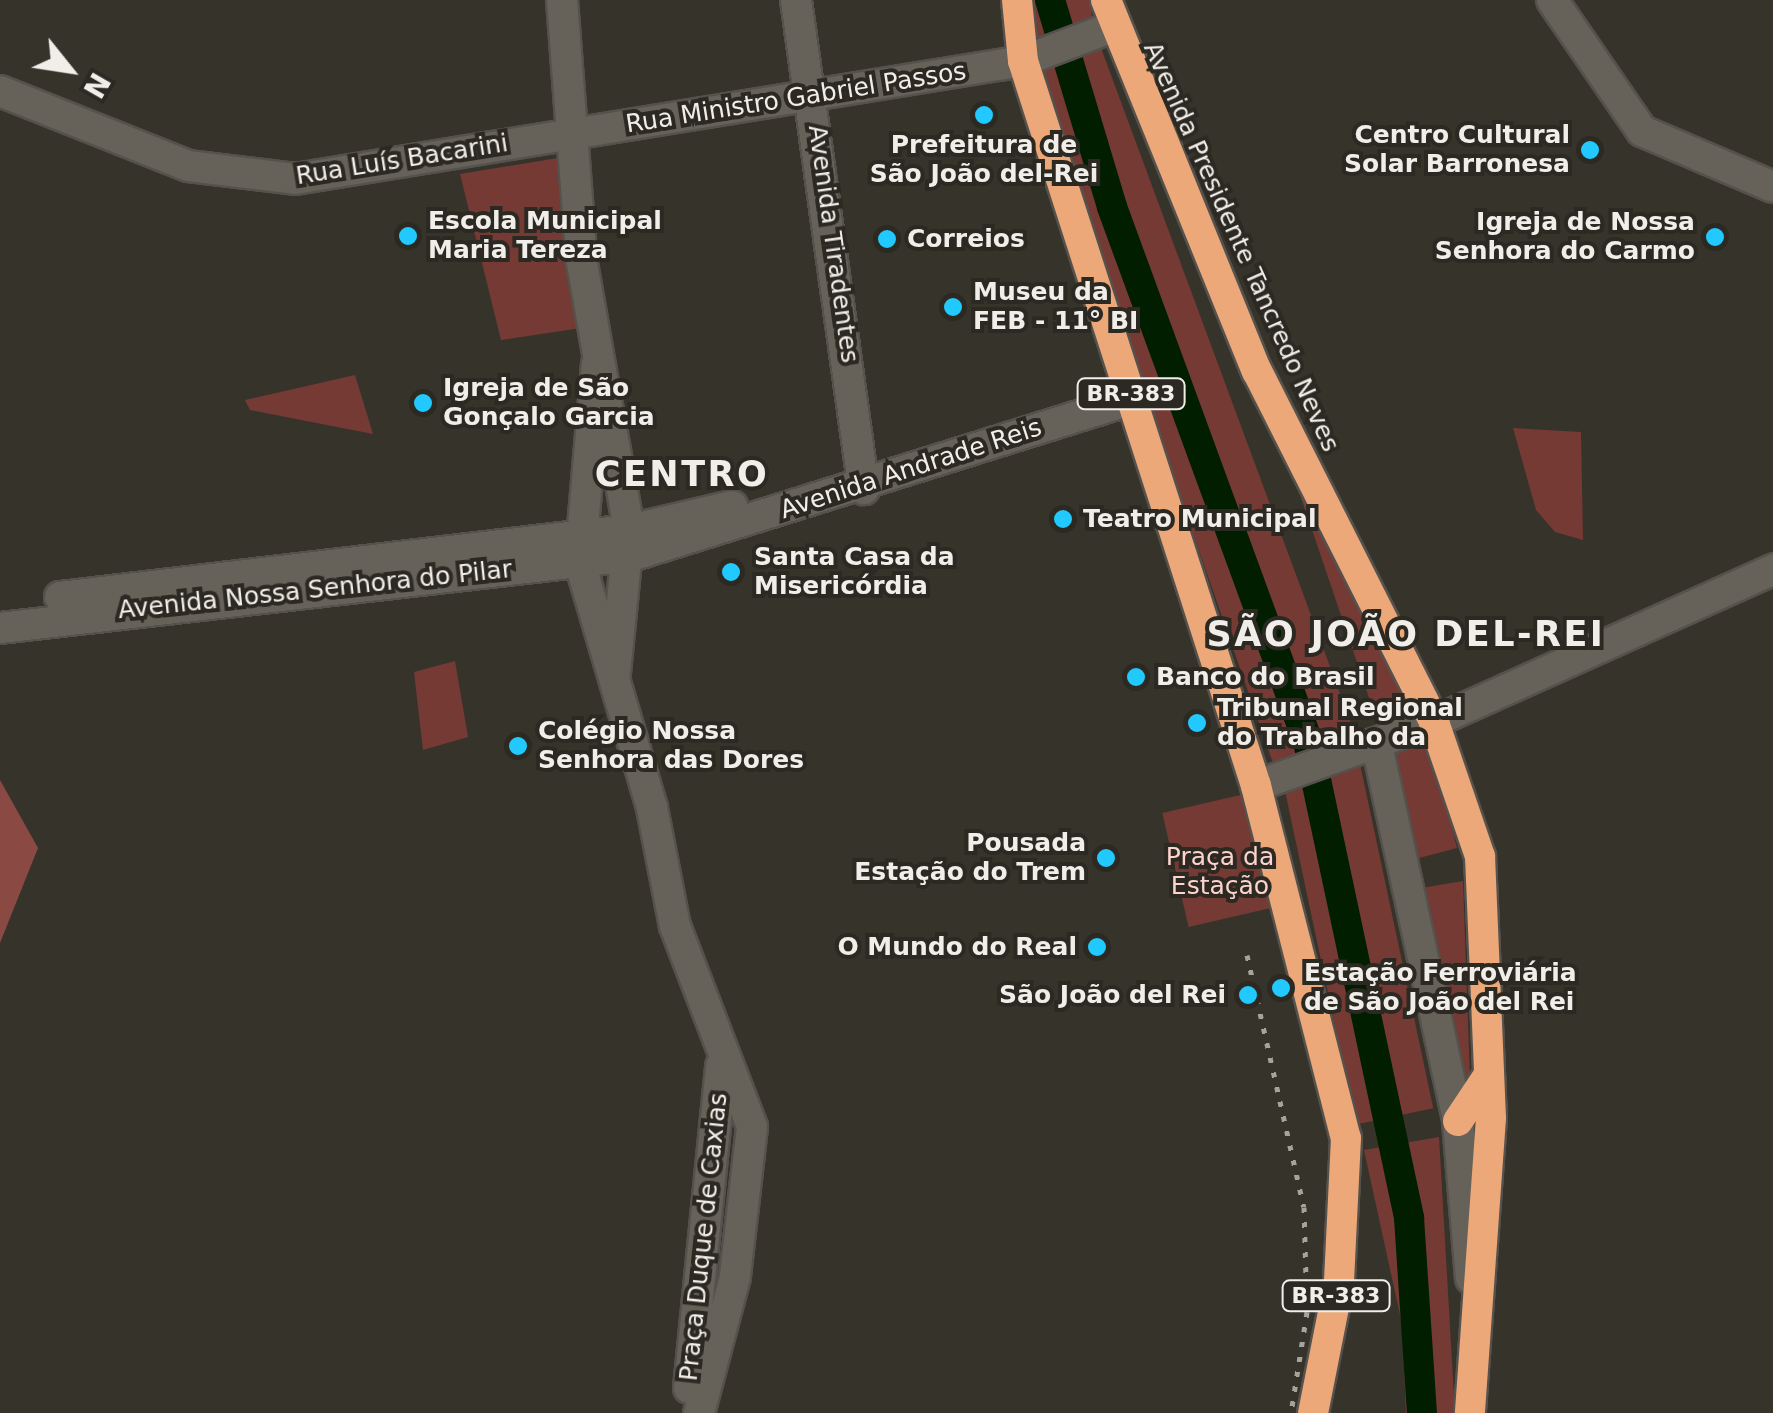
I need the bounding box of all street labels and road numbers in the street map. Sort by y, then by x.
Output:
street label: Avenida Presidente Tancredo Neves [1137,38,1345,456]
street label: Rua Ministro Gabriel Passos [624,56,968,140]
street label: Avenida Tiradentes [801,123,865,365]
street label: Rua Luís Bacarini [294,128,510,192]
road number: BR-383 [1076,377,1186,411]
street label: Avenida Andrade Reis [777,413,1045,525]
street label: Avenida Nossa Senhora do Pilar [117,554,513,626]
street label: Praça Duque de Caxias [674,1092,734,1382]
road number: BR-383 [1281,1279,1391,1313]

